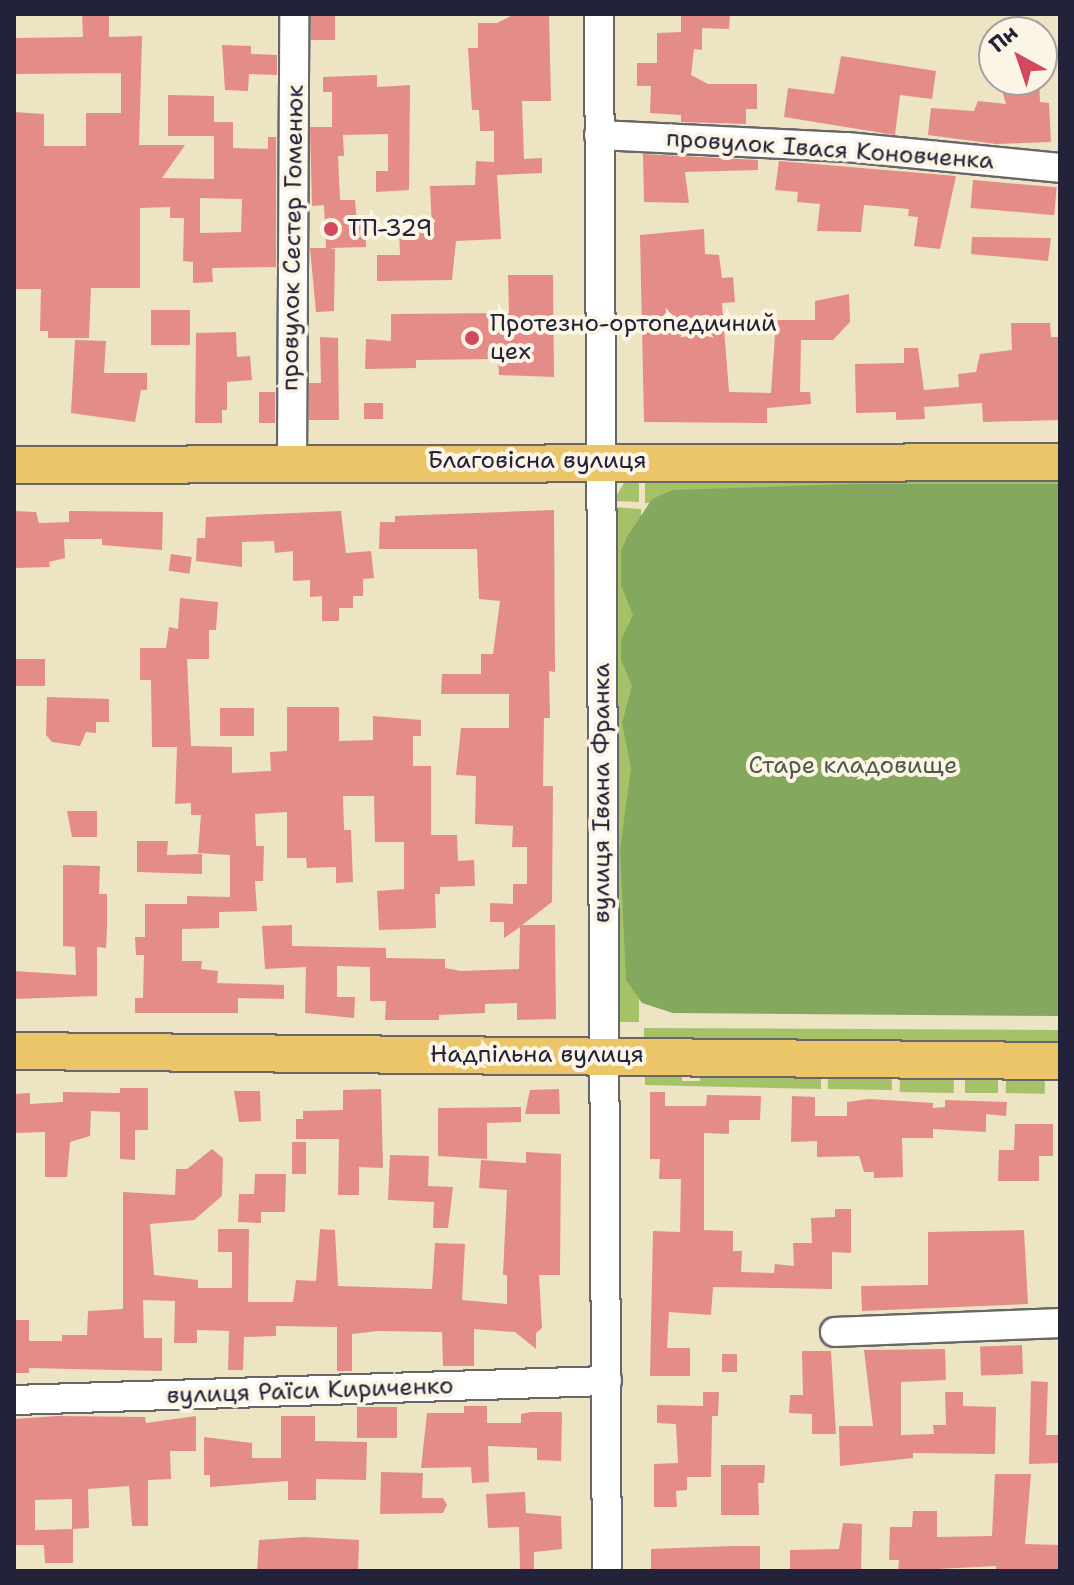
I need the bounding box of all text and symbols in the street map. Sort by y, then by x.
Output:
north arrow [978,16,1058,96]
text: Пн [983,18,1024,59]
street label: провулок Сестер Гоменюк [276,85,310,391]
street label: провулок Івася Коновченка [665,124,995,176]
place label: ТП-329 [347,215,433,243]
marker: ТП-329 [322,220,340,238]
place label: Протезно-ортопедичний цех [490,310,777,366]
marker: Протезно-ортопедичний цех [461,327,483,349]
street label: Благовісна вулиця [427,447,647,475]
street label: вулиця Івана Франка [588,663,616,923]
park label: Старе кладовище [748,752,958,780]
street label: Надпільна вулиця [430,1041,644,1069]
street label: вулиця Раїси Кириченко [166,1372,454,1410]

